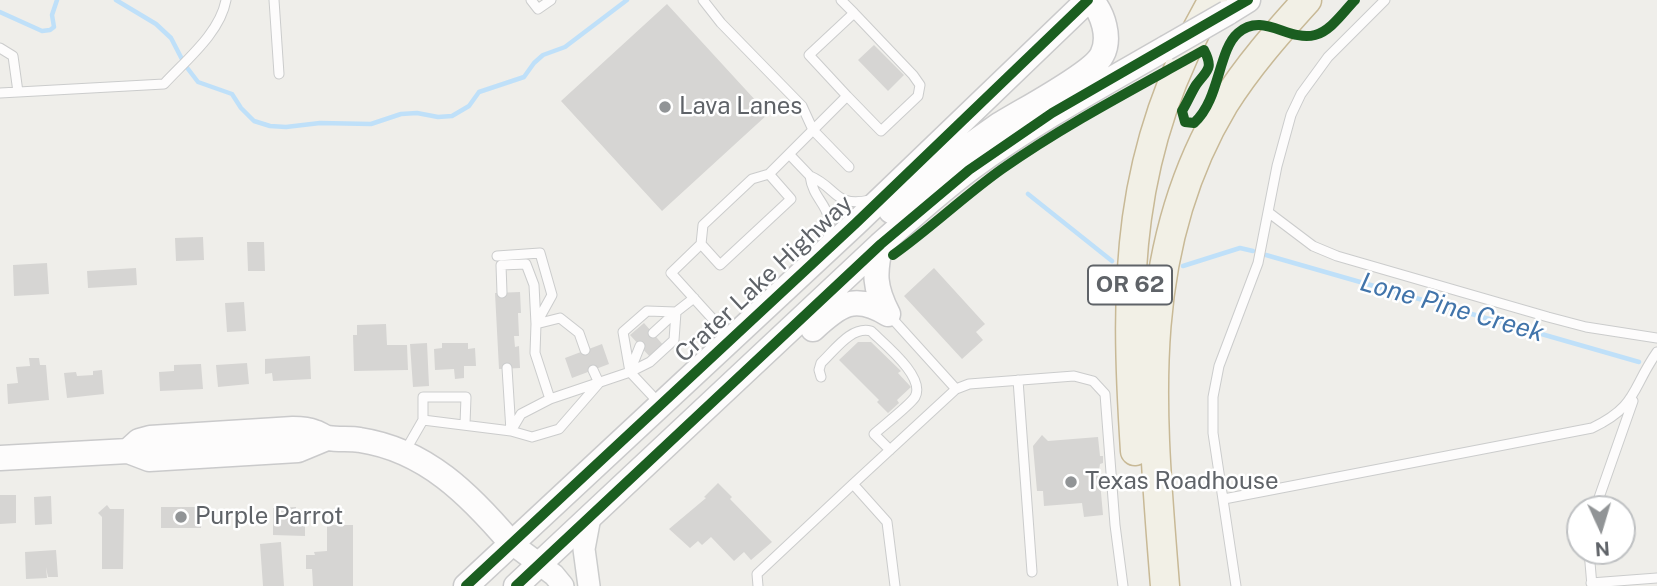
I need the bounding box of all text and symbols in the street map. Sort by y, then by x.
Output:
place label: Lava Lanes [679,93,803,121]
marker: Lava Lanes [657,99,673,115]
street label: Crater Lake Highway [669,189,859,369]
road number: OR 62 [1088,266,1172,304]
water label: Lone Pine Creek [1357,267,1547,349]
place label: Texas Roadhouse [1085,468,1279,496]
marker: Texas Roadhouse [1063,474,1079,490]
north arrow [1566,495,1636,565]
place label: Purple Parrot [195,503,343,531]
marker: Purple Parrot [173,509,189,525]
text: N [1594,537,1611,560]

